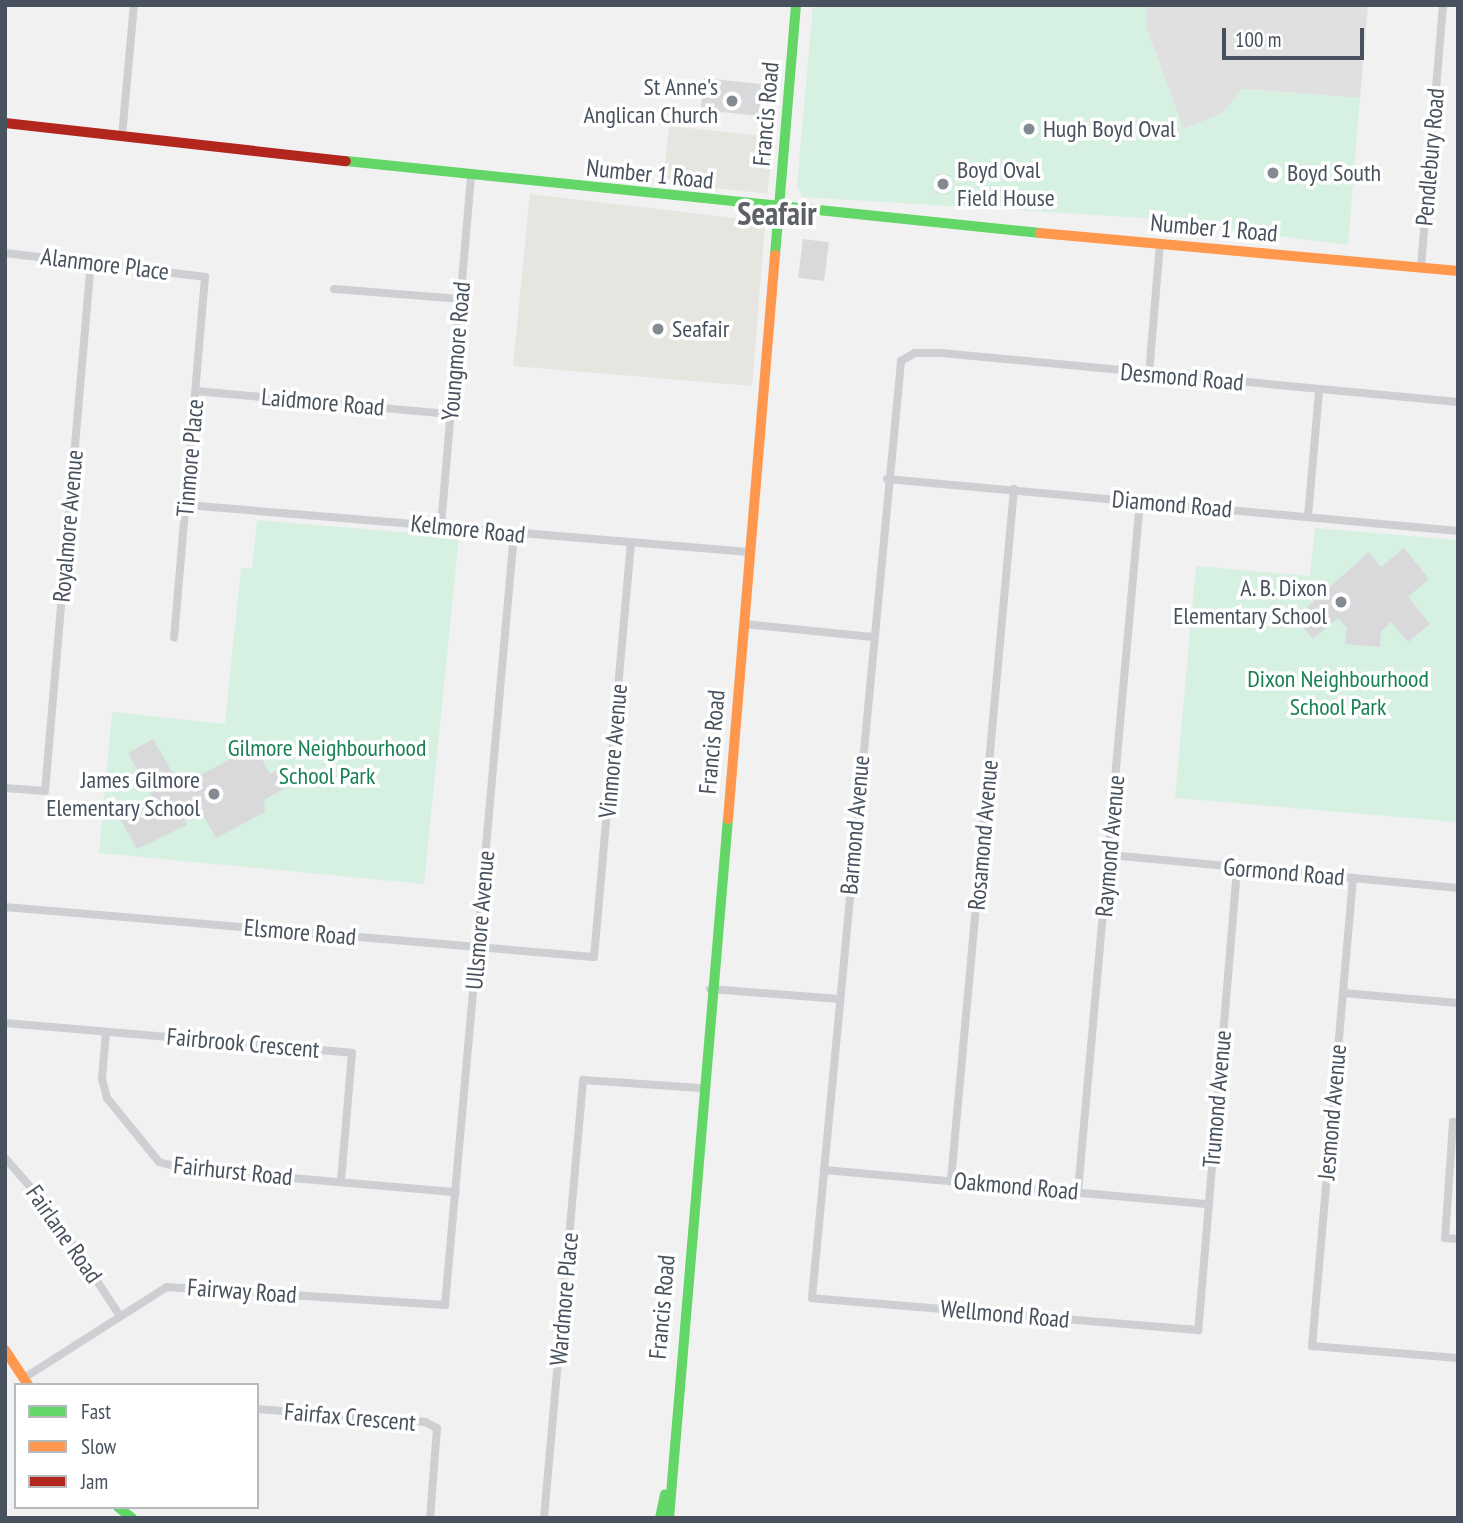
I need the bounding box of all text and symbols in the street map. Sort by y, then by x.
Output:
scale bar [1225,14,1367,58]
text: 100 m [1235,26,1281,53]
street label: Francis Road [747,61,785,167]
place label: St Anne's Anglican Church [584,73,718,129]
street label: Pendlebury Road [1410,87,1450,227]
marker: St Anne's Anglican Church [724,93,740,109]
place label: Hugh Boyd Oval [1043,115,1176,143]
marker: Hugh Boyd Oval [1021,121,1037,137]
street label: Number 1 Road [585,153,715,195]
place label: Boyd Oval Field House [957,156,1055,212]
place label: Boyd South [1287,159,1381,187]
marker: Boyd South [1265,165,1281,181]
marker: Boyd Oval Field House [935,176,951,192]
district label: Seafair [737,194,817,232]
street label: Number 1 Road [1149,208,1279,248]
street label: Alanmore Place [39,242,171,286]
street label: Youngmore Road [436,280,476,422]
place label: Seafair [672,315,729,343]
marker: Seafair [650,321,666,337]
street label: Desmond Road [1119,357,1245,397]
street label: Laidmore Road [260,382,386,422]
street label: Tinmore Place [171,398,209,518]
street label: Royalmore Avenue [47,448,89,604]
street label: Diamond Road [1111,484,1233,524]
street label: Kelmore Road [409,509,527,549]
place label: A. B. Dixon Elementary School [1173,574,1327,630]
marker: A. B. Dixon Elementary School [1333,594,1349,610]
park label: Dixon Neighbourhood School Park [1247,665,1429,721]
street label: Vinmore Avenue [593,682,633,820]
street label: Francis Road [693,689,731,795]
park label: Gilmore Neighbourhood School Park [228,734,426,790]
street label: Barmond Avenue [835,754,875,896]
street label: Rosamond Avenue [962,758,1004,912]
place label: James Gilmore Elementary School [46,766,200,822]
street label: Raymond Avenue [1089,774,1131,918]
marker: James Gilmore Elementary School [206,786,222,802]
street label: Ullsmore Avenue [460,849,500,991]
street label: Gormond Road [1222,852,1346,892]
street label: Elsmore Road [243,913,357,951]
street label: Fairbrook Crescent [165,1022,321,1064]
street label: Trumond Avenue [1197,1029,1237,1169]
street label: Jesmond Avenue [1312,1043,1352,1181]
street label: Fairhurst Road [172,1150,294,1192]
street label: Oakmond Road [952,1166,1080,1206]
street label: Fairlane Road [20,1179,108,1289]
street label: Wardmore Place [544,1231,584,1367]
street label: Francis Road [643,1254,681,1360]
street label: Fairway Road [186,1273,298,1309]
street label: Wellmond Road [939,1294,1071,1334]
legend [14,1383,259,1509]
street label: Fairfax Crescent [283,1397,417,1437]
text: Fast [81,1398,111,1425]
text: Slow [81,1433,116,1460]
text: Jam [81,1468,108,1495]

